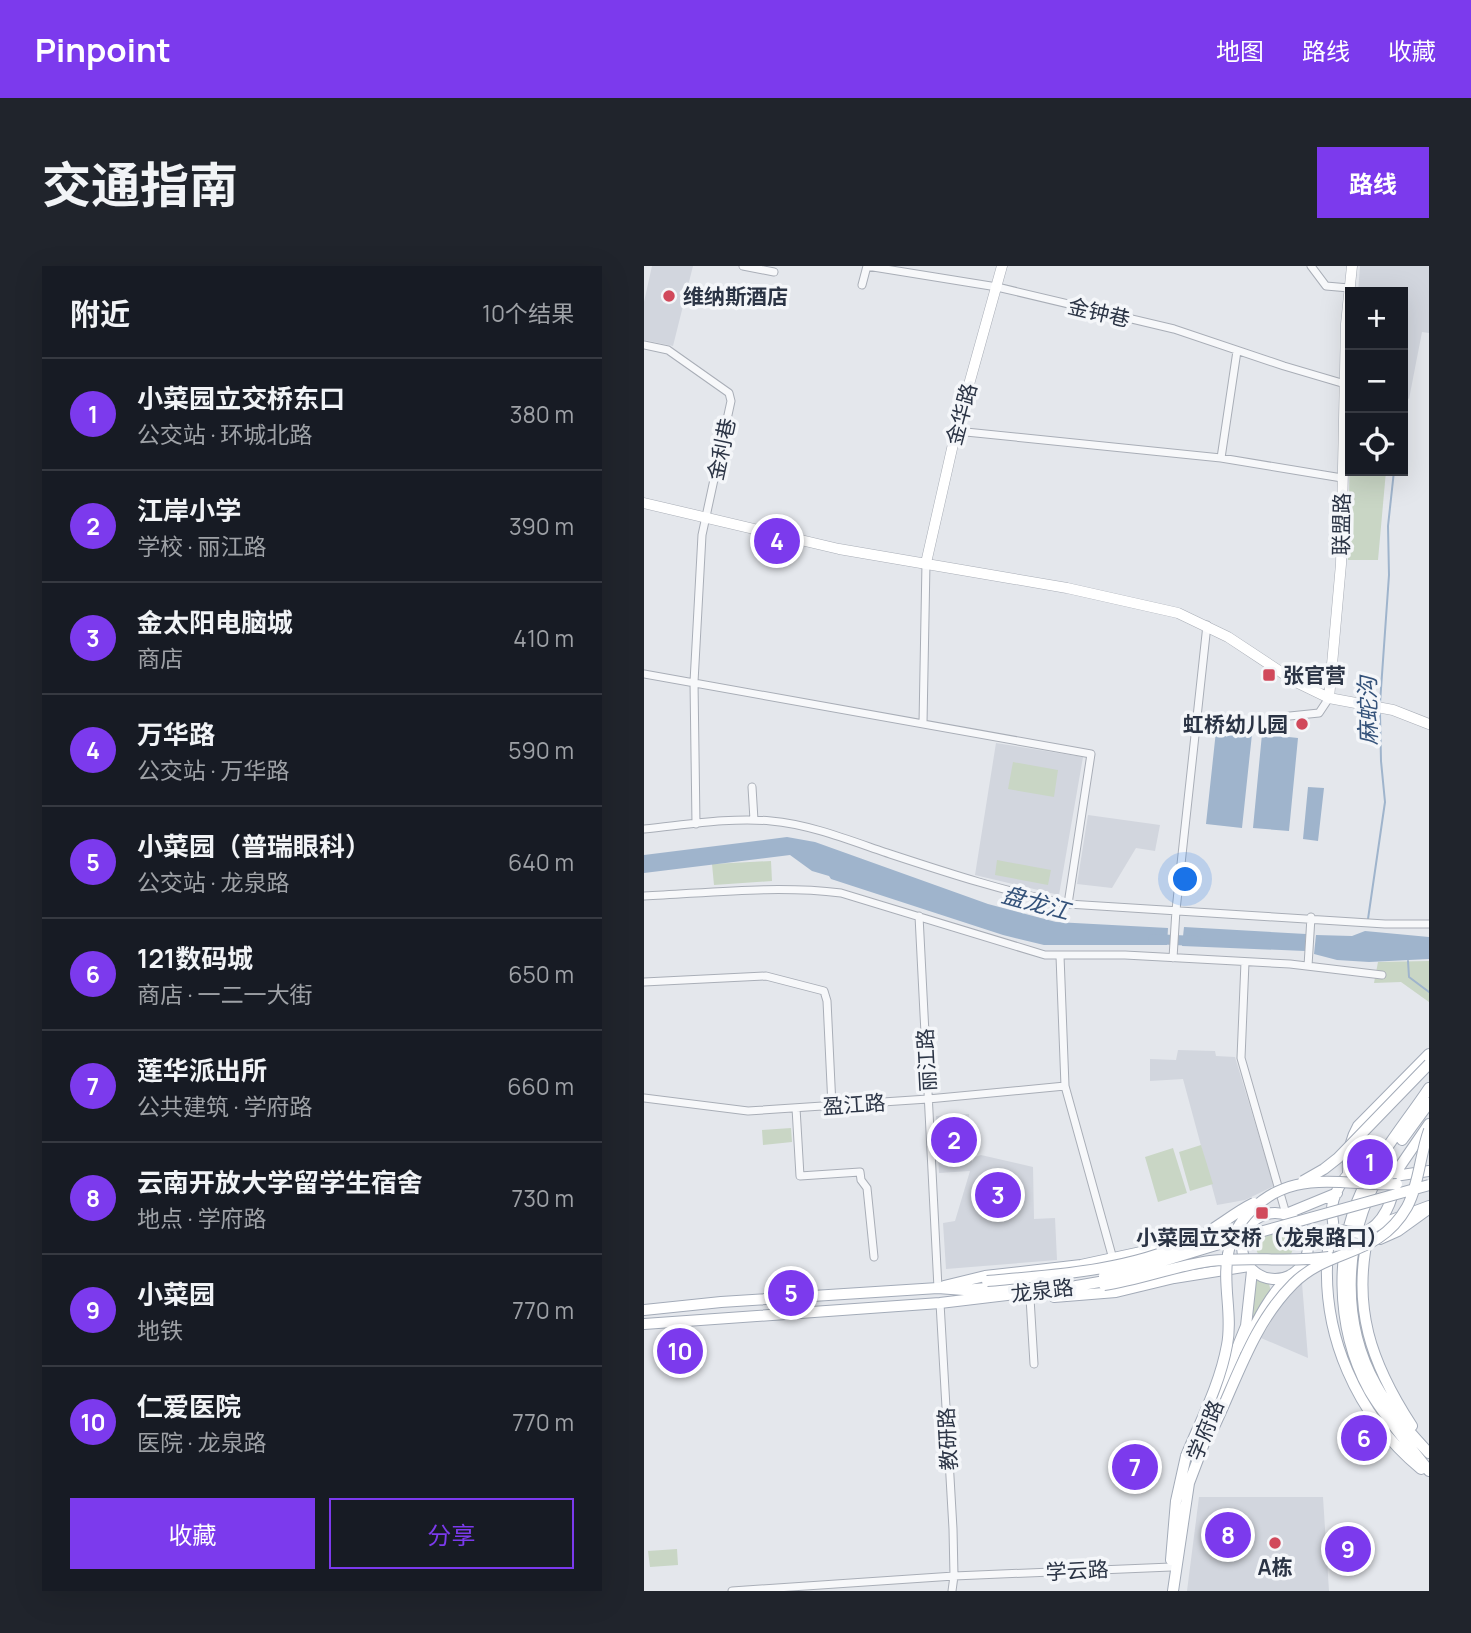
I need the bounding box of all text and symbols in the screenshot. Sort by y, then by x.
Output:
text: Pinpoint [35,27,171,72]
text: 地图 [1216,34,1264,67]
text: 路线 [1302,34,1350,67]
text: 收藏 [1388,34,1436,67]
button: 路线 [1317,147,1429,218]
text: 交通指南 [42,151,238,218]
place label: 维纳斯酒店 [683,282,788,310]
map controls [1345,287,1408,476]
button: + [1345,287,1408,350]
marker: 维纳斯酒店 [661,288,677,304]
street label: 金钟巷 [1065,291,1133,333]
text: 附近 [70,293,130,334]
text: 10个结果 [482,297,574,329]
button: − [1345,350,1408,413]
text: 小菜园立交桥东口 [137,380,345,416]
street label: 金华路 [939,380,983,448]
text: 1 [88,398,98,430]
text: 380 m [510,398,574,430]
button: locate [1345,413,1408,476]
street label: 金利巷 [701,415,741,483]
text: 公交站 · 环城北路 [137,418,312,450]
text: 江岸小学 [137,492,241,528]
street label: 联盟路 [1326,492,1356,556]
text: 2 [86,510,100,542]
text: 390 m [509,510,574,542]
pin: 4 [754,515,800,567]
text: 学校 · 丽江路 [137,530,266,562]
text: 金太阳电脑城 [137,604,293,640]
text: 3 [86,622,100,654]
text: 410 m [513,622,574,654]
text: 商店 [137,642,183,674]
place label: 张官营 [1283,661,1346,689]
marker: 张官营 [1261,667,1277,683]
water label: 麻蛇沟 [1350,673,1384,746]
place label: 虹桥幼儿园 [1183,710,1288,738]
text: 万华路 [137,716,215,752]
marker: 虹桥幼儿园 [1294,716,1310,732]
text: 4 [86,734,100,766]
text: 590 m [508,734,574,766]
text: 公交站 · 万华路 [137,754,289,786]
text: 小菜园（普瑞眼科） [137,828,371,864]
text: 5 [86,846,100,878]
text: 640 m [508,846,574,878]
your location [1168,862,1202,896]
text: 公交站 · 龙泉路 [137,866,289,898]
water label: 盘龙江 [999,878,1076,927]
text: 121数码城 [137,940,253,976]
text: 6 [86,958,100,990]
text: 650 m [508,958,574,990]
text: 商店 · 一二一大街 [137,978,312,1010]
street label: 丽江路 [910,1028,942,1092]
text: 莲华派出所 [137,1052,267,1088]
text: 7 [87,1070,99,1102]
text: 660 m [507,1070,574,1102]
street label: 盈江路 [822,1088,886,1120]
text: 公共建筑 · 学府路 [137,1090,312,1122]
pin: 2 [931,1114,977,1166]
pin: 1 [1347,1136,1393,1188]
text: 云南开放大学留学生宿舍 [137,1164,423,1200]
pin: 3 [975,1169,1021,1221]
text: 8 [86,1182,100,1214]
text: 730 m [512,1182,574,1214]
text: 地点 · 学府路 [137,1202,266,1234]
marker: 小菜园立交桥（龙泉路口） [1254,1205,1270,1221]
place label: 小菜园立交桥（龙泉路口） [1136,1223,1388,1251]
pin: 5 [768,1267,814,1319]
street label: 龙泉路 [1009,1272,1075,1308]
text: 小菜园 [137,1276,215,1312]
text: 9 [86,1294,100,1326]
text: 770 m [512,1294,574,1326]
text: 地铁 [137,1314,183,1346]
pin: 10 [657,1325,703,1377]
text: 仁爱医院 [137,1388,241,1424]
street label: 学府路 [1180,1396,1230,1464]
text: 10 [80,1406,106,1438]
text: 770 m [512,1406,574,1438]
street label: 教研路 [931,1407,963,1471]
pin: 6 [1341,1412,1387,1464]
text: 医院 · 龙泉路 [137,1426,266,1458]
pin: 7 [1112,1441,1158,1493]
button: 收藏 [70,1498,315,1569]
button: 分享 [329,1498,574,1569]
pin: 8 [1205,1509,1251,1561]
pin: 9 [1325,1523,1371,1575]
marker: A栋 [1267,1535,1283,1551]
place label: A栋 [1257,1553,1293,1581]
street label: 学云路 [1045,1554,1109,1586]

